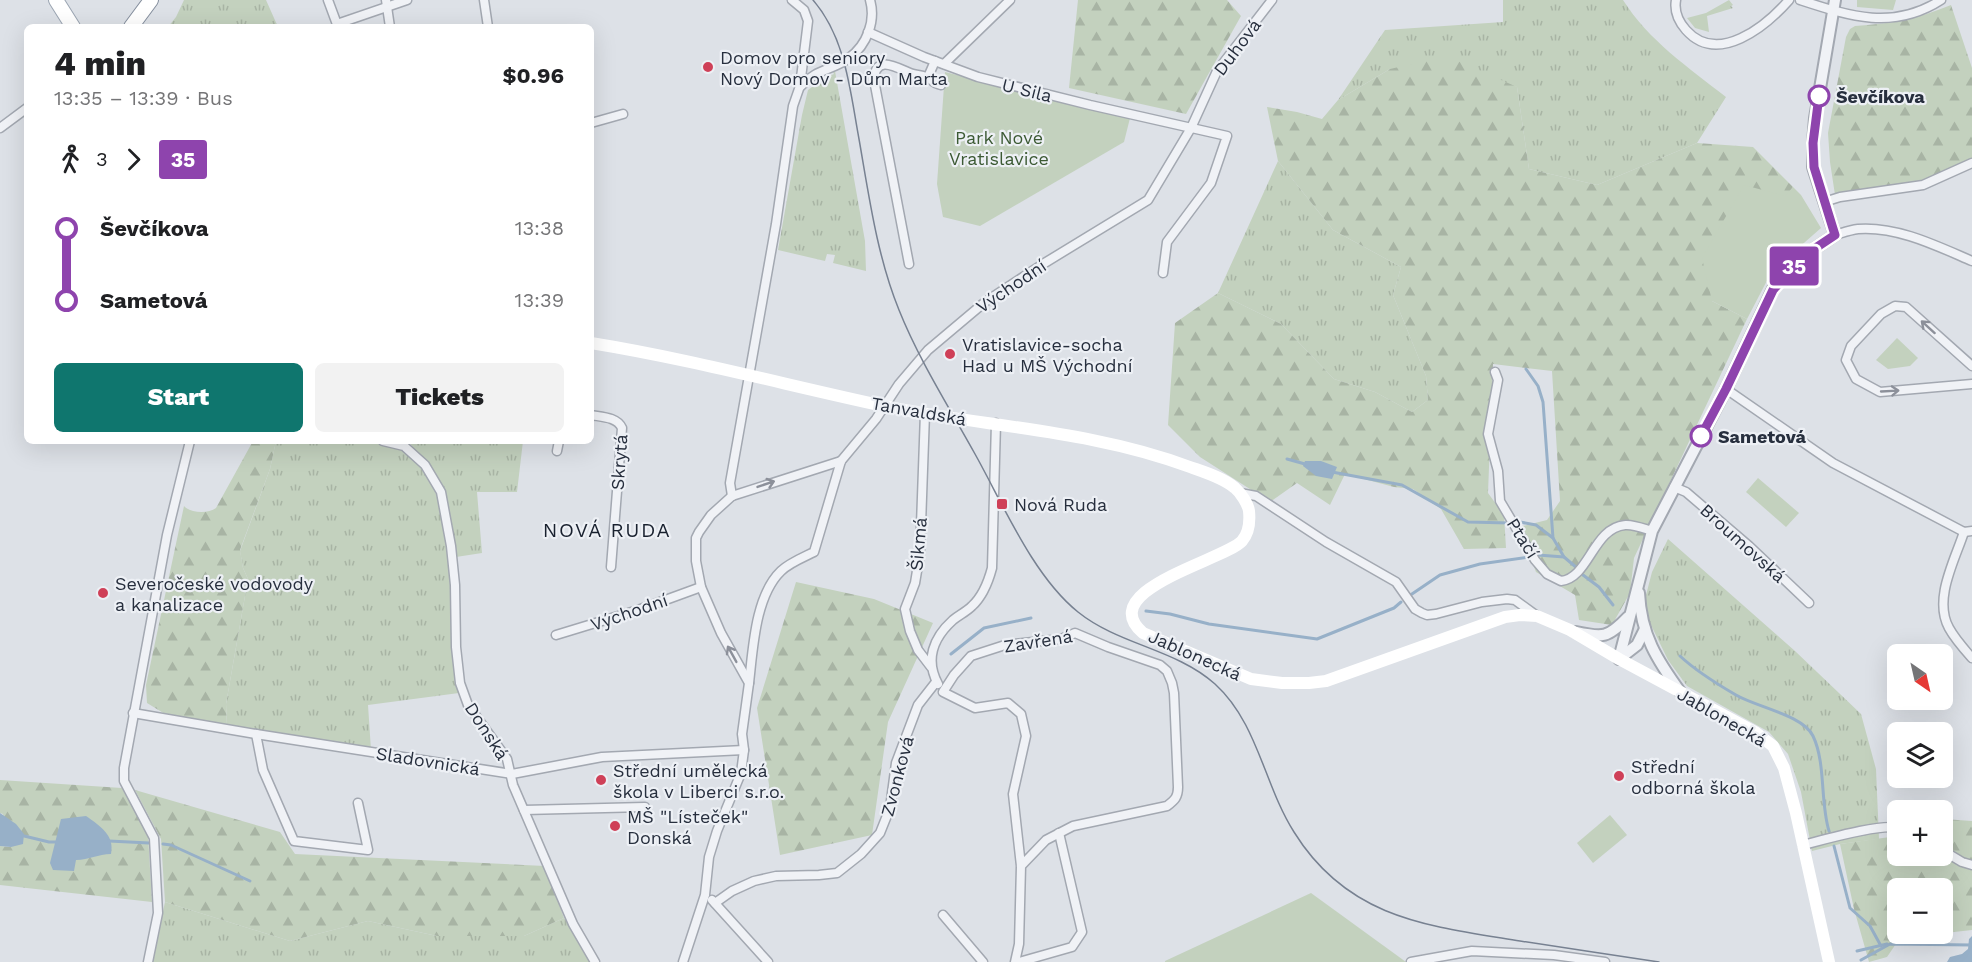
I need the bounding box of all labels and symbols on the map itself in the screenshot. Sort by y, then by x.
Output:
street label: Duhová [1209,15,1265,79]
place label: Domov pro seniory Nový Domov - Dům Marta [720,47,948,89]
marker: Domov pro seniory Nový Domov - Dům Marta [701,60,715,74]
street label: U Sila [1000,74,1054,106]
marker: Ševčíkova [1808,85,1830,107]
place label: Ševčíkova [1836,86,1925,107]
park label: Park Nové Vratislavice [949,127,1049,169]
line badge: 35 [1767,246,1821,286]
street label: Východní [972,255,1050,317]
one-way arrow [1921,320,1936,334]
place label: Vratislavice-socha Had u MŠ Východní [962,334,1133,376]
marker: Vratislavice-socha Had u MŠ Východní [943,347,957,361]
one-way arrow [1879,385,1899,396]
street label: Tanvaldská [870,392,968,430]
marker: Sametová [1690,425,1712,447]
place label: Sametová [1718,426,1807,447]
street label: Skrytá [607,433,631,491]
one-way arrow [756,477,775,488]
place label: Nová Ruda [1014,494,1107,515]
marker: Nová Ruda [995,497,1009,511]
street label: Broumovská [1696,499,1790,587]
street label: Ptačí [1503,514,1544,562]
street label: Šikmá [905,516,931,572]
district label: NOVÁ RUDA [543,518,671,542]
place label: Severočeské vodovody a kanalizace [115,573,314,615]
marker: Severočeské vodovody a kanalizace [96,586,110,600]
street label: Východní [588,589,670,635]
street label: Zavřená [1002,625,1074,657]
street label: Jablonecká [1145,625,1245,685]
north arrow [1887,644,1953,710]
one-way arrow [726,646,738,663]
street label: Jablonecká [1674,683,1770,751]
street label: Donská [461,698,513,764]
street label: Zvonková [876,734,918,818]
street label: Sladovnická [375,742,481,780]
place label: Střední odborná škola [1631,756,1755,798]
place label: Střední umělecká škola v Liberci s.r.o. [613,760,784,802]
marker: Střední odborná škola [1612,769,1626,783]
marker: Střední umělecká škola v Liberci s.r.o. [594,773,608,787]
place label: MŠ "Lísteček" Donská [627,806,748,848]
marker: MŠ "Lísteček" Donská [608,819,622,833]

